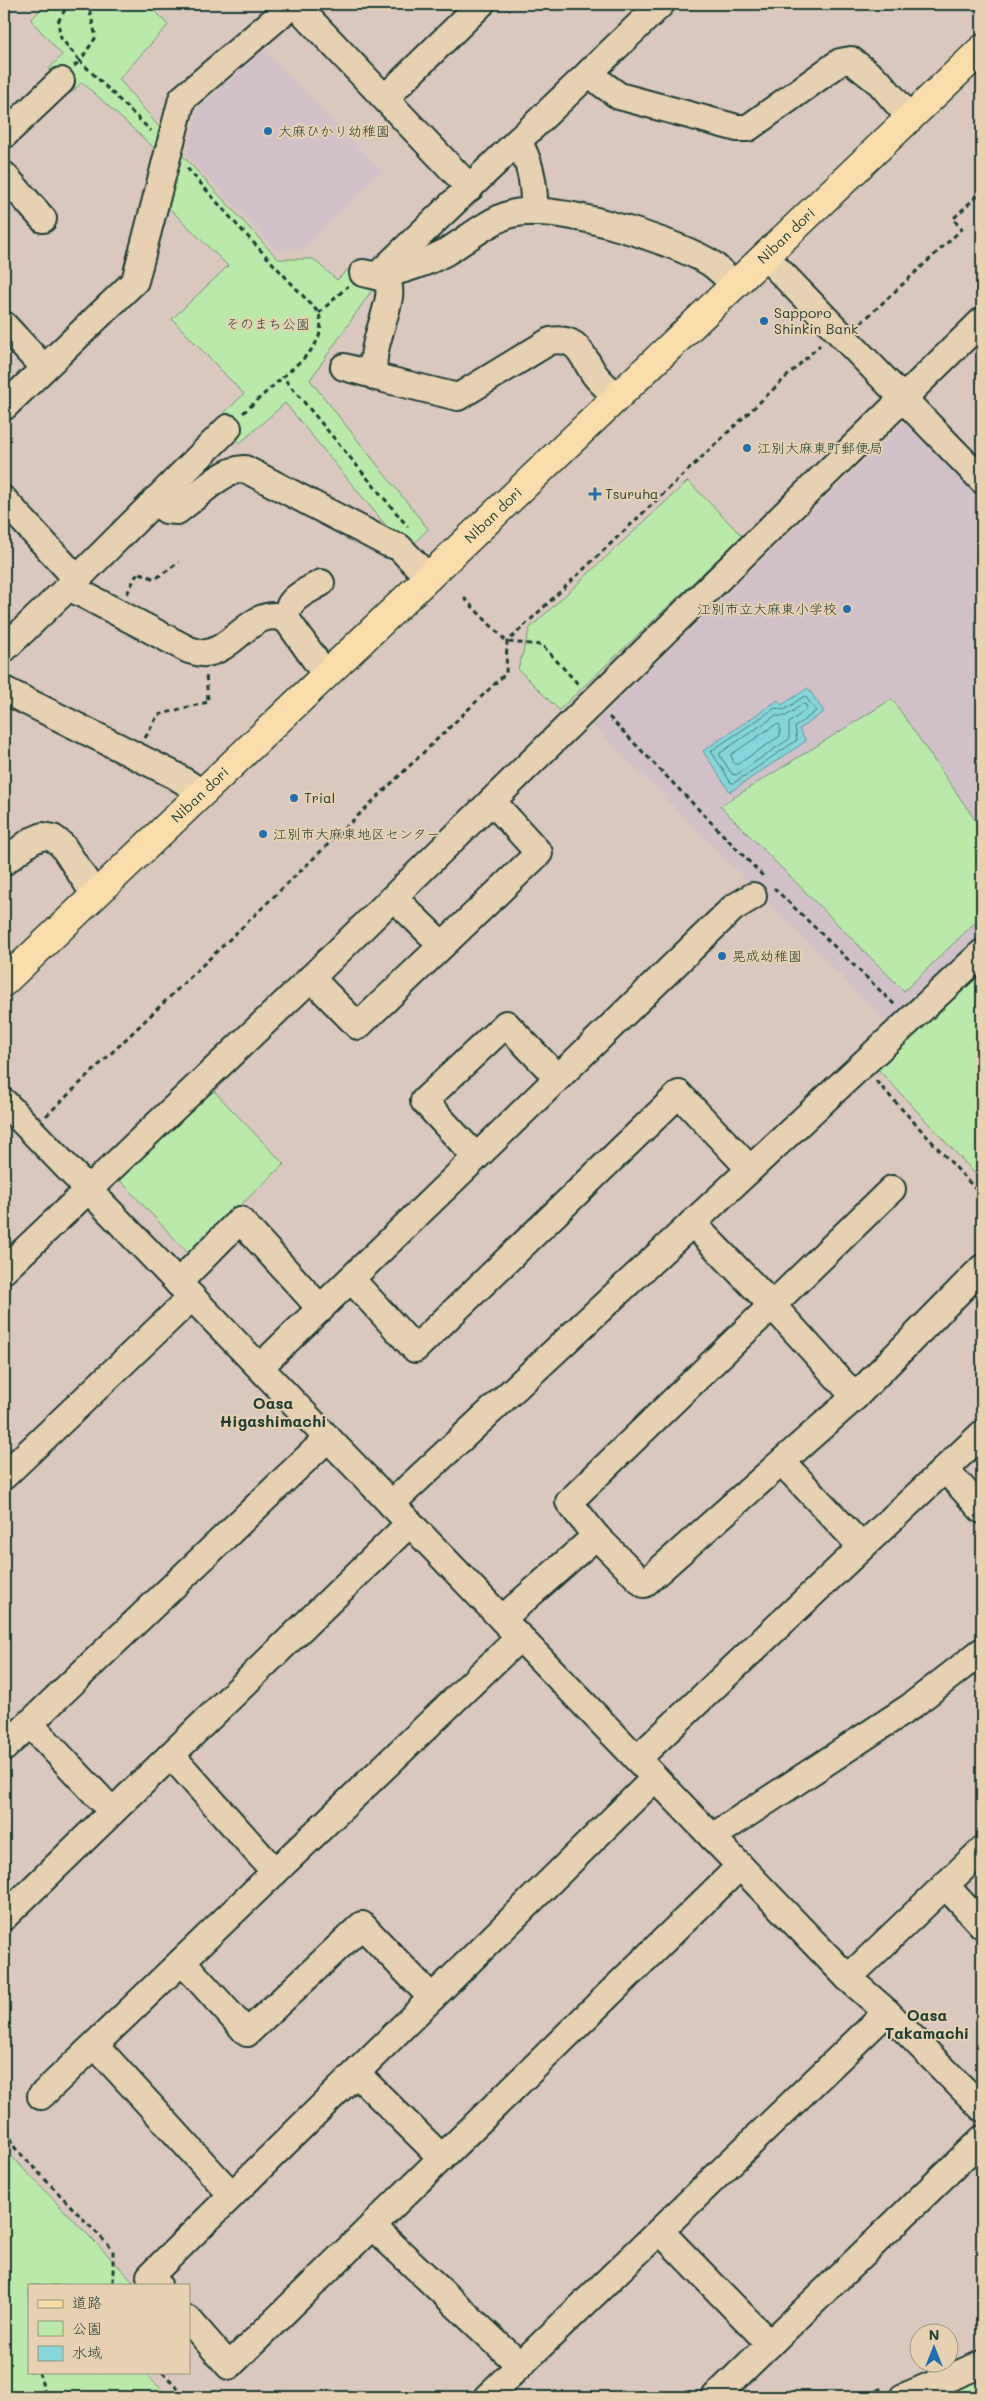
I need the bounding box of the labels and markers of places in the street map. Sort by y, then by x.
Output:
place label: 大麻ひかり幼稚園 [278,121,390,140]
marker: 大麻ひかり幼稚園 [262,125,274,137]
place label: Sapporo Shinkin Bank [774,303,858,338]
marker: Sapporo Shinkin Bank [758,315,770,327]
place label: 江別大麻東町郵便局 [757,438,883,457]
marker: 江別大麻東町郵便局 [741,442,753,454]
place label: Tsuruha [605,484,659,503]
marker: Tsuruha [589,488,601,500]
place label: 江別市立大麻東小学校 [697,599,837,618]
marker: 江別市立大麻東小学校 [841,603,853,615]
place label: Trial [304,788,335,807]
marker: Trial [288,792,300,804]
place label: 江別市大麻東地区センター [273,824,440,843]
marker: 江別市大麻東地区センター [257,828,269,840]
place label: 晃成幼稚園 [732,946,802,965]
marker: 晃成幼稚園 [716,950,728,962]

